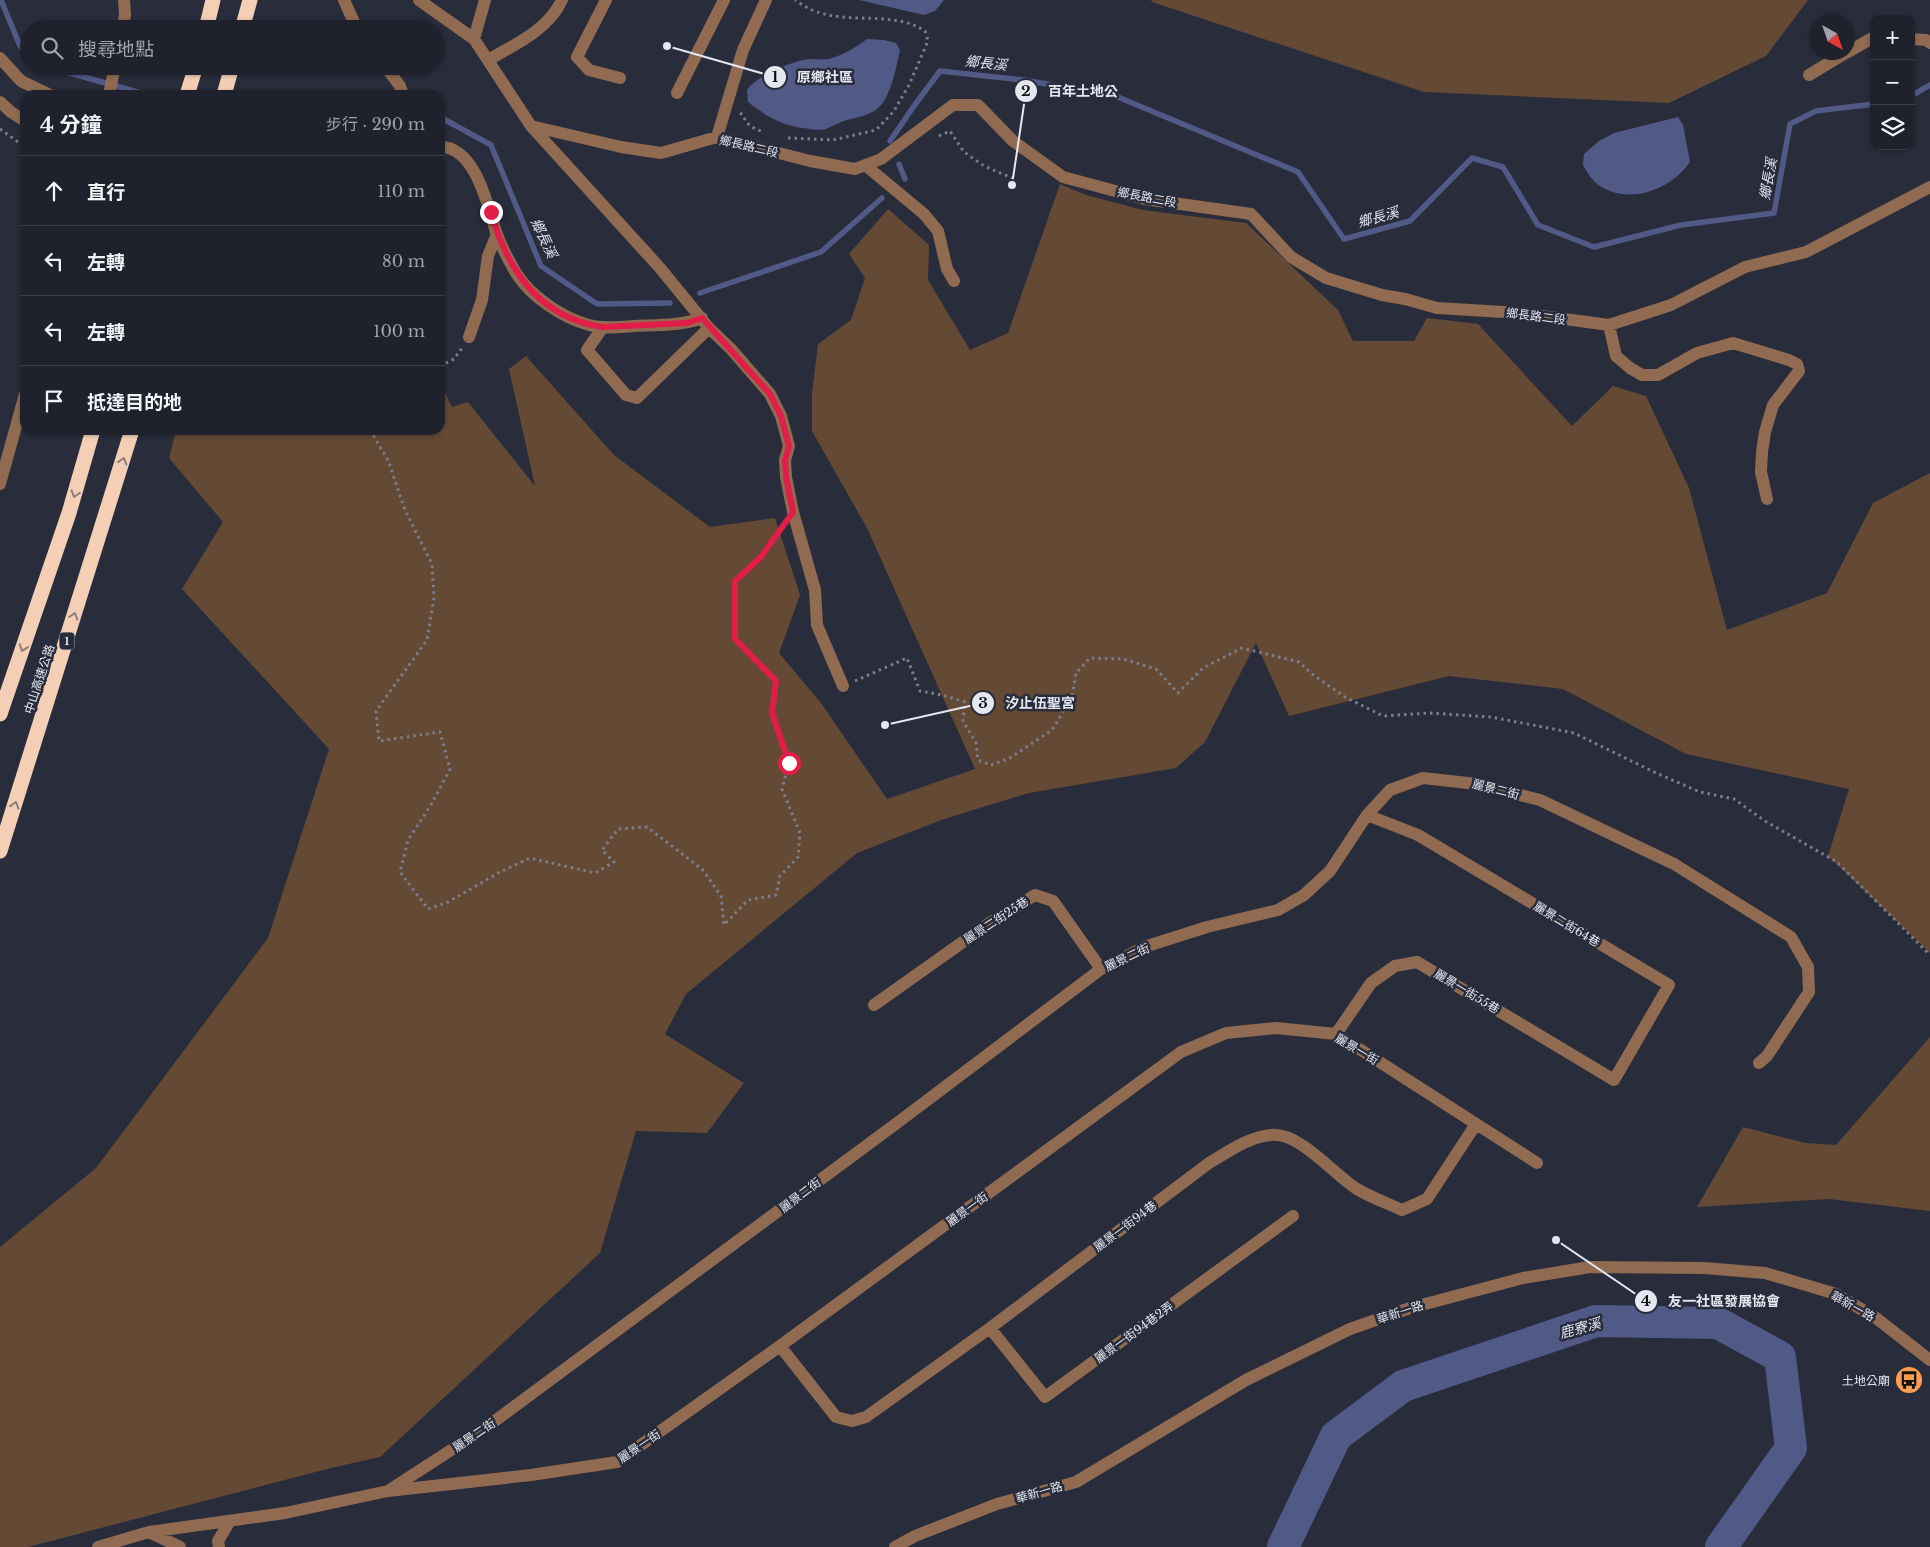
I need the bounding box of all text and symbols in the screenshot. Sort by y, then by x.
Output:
north arrow [1810,15,1855,60]
map controls [1870,15,1915,150]
button: + [1870,15,1915,60]
search box [20,20,445,75]
icon: search [38,34,66,62]
text: 搜尋地點 [78,38,154,61]
water label: 鄉長溪 [964,52,1010,74]
button: − [1870,60,1915,105]
callout: 原鄉社區 [762,62,863,91]
text: 1 [772,67,779,86]
text: 原鄉社區 [797,68,853,86]
callout: 百年土地公 [1013,76,1128,105]
text: 2 [1021,81,1031,100]
text: 百年土地公 [1048,82,1118,100]
button: layers [1870,105,1915,150]
text: 4 分鐘 [40,112,102,138]
text: 步行 · 290 m [326,114,425,134]
street label: 鄉長路二段 [718,132,780,160]
water label: 鄉長溪 [1755,155,1781,201]
icon: ahead [40,177,68,205]
text: 直行 [87,181,125,204]
text: 110 m [378,181,425,201]
street label: 鄉長路二段 [1116,184,1178,210]
route end [480,201,503,224]
water label: 鄉長溪 [1355,202,1403,231]
water label: 鄉長溪 [527,215,562,263]
icon: left [40,247,68,275]
text: 左轉 [87,251,125,274]
text: 80 m [382,251,425,271]
street label: 鄉長路二段 [1505,305,1567,327]
icon: left [40,317,68,345]
text: 左轉 [87,321,125,344]
text: 100 m [373,321,425,341]
icon: arrive [40,387,68,415]
text: 抵達目的地 [87,391,182,414]
one-way arrow [117,458,127,466]
one-way arrow [70,489,80,497]
one-way arrow [69,613,79,621]
road number: 1 [60,632,74,649]
street label: 中山高速公路 [21,642,57,716]
one-way arrow [19,643,29,651]
callout: 汐止伍聖宮 [970,688,1085,717]
text: 3 [978,693,988,712]
text: 汐止伍聖宮 [1005,694,1075,712]
route start [778,752,801,775]
street label: 麗景二街 [1471,776,1521,802]
one-way arrow [9,801,19,809]
street label: 麗景二街25巷 [961,893,1031,947]
street label: 麗景二街64巷 [1531,898,1603,950]
street label: 麗景二街 [1102,940,1152,974]
street label: 麗景一街55巷 [1432,966,1502,1016]
street label: 麗景一街 [1333,1030,1381,1068]
street label: 麗景二街 [776,1175,824,1215]
street label: 麗景一街 [943,1189,991,1229]
street label: 麗景一街94巷 [1091,1198,1159,1254]
callout: 友一社區發展協會 [1633,1287,1790,1316]
street label: 華新一路 [1828,1288,1878,1324]
text: 4 [1641,1291,1651,1310]
text: 友一社區發展協會 [1668,1292,1780,1310]
street label: 華新一路 [1375,1297,1425,1327]
street label: 麗景一街94巷2弄 [1092,1298,1176,1366]
water label: 鹿寮溪 [1557,1313,1605,1342]
bus stop icon: 土地公廟 [1894,1365,1924,1395]
place label: 土地公廟 [1842,1373,1890,1388]
street label: 麗景二街 [450,1415,498,1455]
street label: 麗景一街 [615,1426,663,1466]
street label: 華新一路 [1014,1478,1064,1506]

